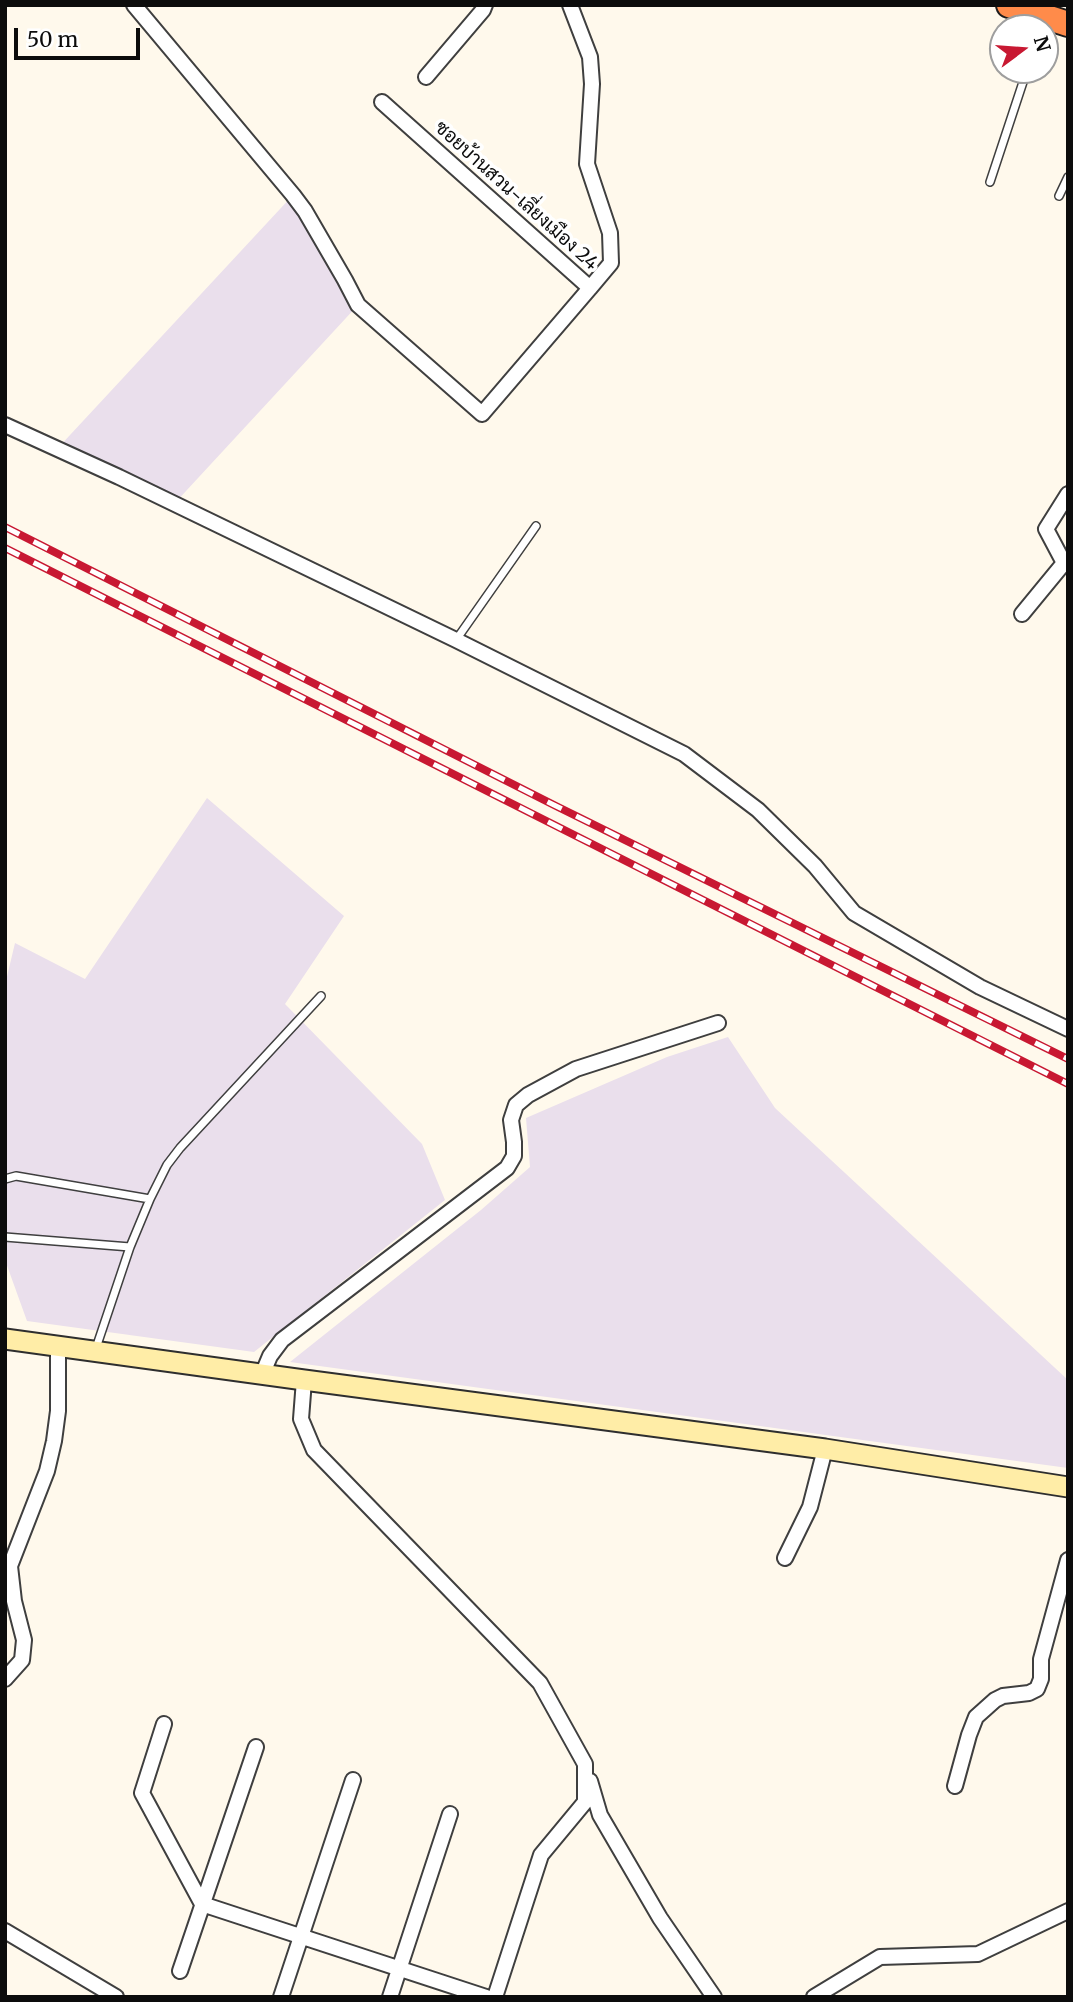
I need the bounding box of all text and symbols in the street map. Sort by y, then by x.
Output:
scale bar [18,14,144,58]
north arrow [989,14,1059,84]
text: 50 m [27,26,78,53]
text: N [1029,33,1056,54]
street label: ซอยบ้านสวน-เลี่ยงเมือง 24 [430,117,602,275]

